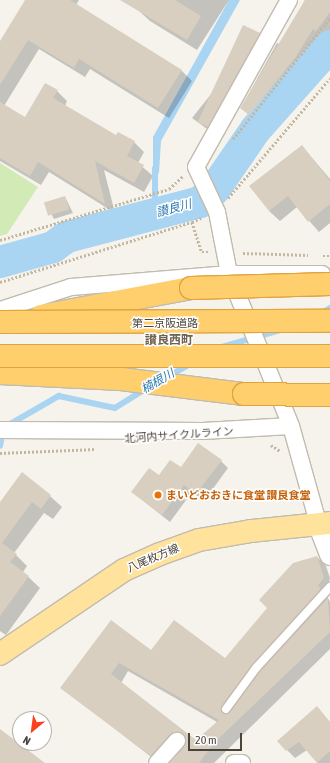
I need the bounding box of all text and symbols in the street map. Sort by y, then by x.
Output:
water label: 讃良川 [155,197,193,221]
street label: 第二京阪道路 [132,316,198,330]
district label: 讃良西町 [145,334,193,348]
water label: 楠根川 [139,367,177,397]
street label: 北河内サイクルライン [124,425,234,445]
place label: まいどおおきに食堂 讃良食堂 [166,488,311,502]
marker: まいどおおきに食堂 讃良食堂 [153,490,163,500]
street label: 八尾枚方線 [125,541,181,575]
north arrow [12,711,52,751]
scale bar [190,725,244,751]
text: 20 m [195,733,217,747]
text: N [21,734,32,747]

